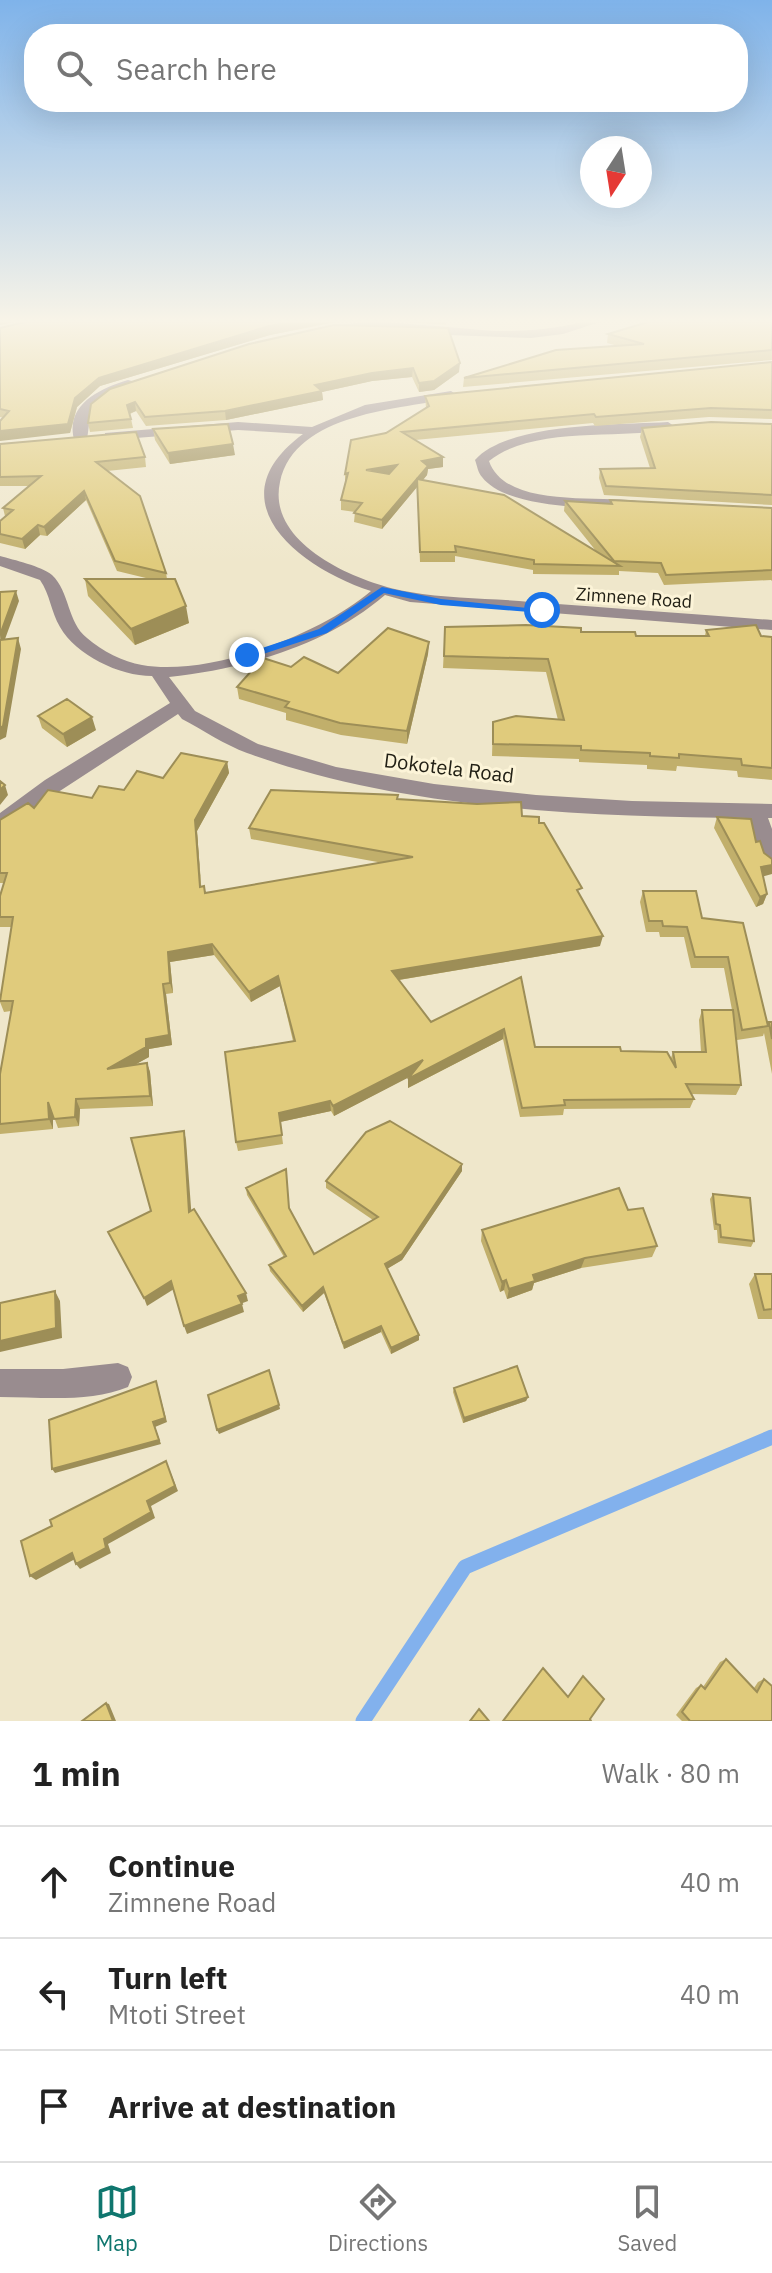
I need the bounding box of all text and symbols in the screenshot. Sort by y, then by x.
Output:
search box [24,24,748,112]
icon: search [52,46,96,90]
text: Search here [116,49,277,88]
north arrow [580,136,652,208]
street label: Zimnene Road [575,582,693,613]
route start [524,592,560,628]
route end [229,637,265,673]
street label: Dokotela Road [383,746,516,789]
text: 1 min [32,1751,121,1795]
text: Walk · 80 m [602,1756,740,1790]
text: Continue [108,1846,235,1885]
icon: ahead [32,1860,76,1904]
text: 40 m [680,1865,740,1899]
text: Zimnene Road [108,1885,276,1919]
text: Turn left [108,1958,227,1997]
icon: left [32,1972,76,2016]
text: 40 m [680,1977,740,2011]
text: Mtoti Street [108,1997,246,2031]
icon: arrive [32,2084,76,2128]
text: Arrive at destination [108,2087,396,2126]
tab: Map [95,2180,139,2257]
tab: Directions [328,2180,428,2257]
tab: Saved [617,2180,677,2257]

